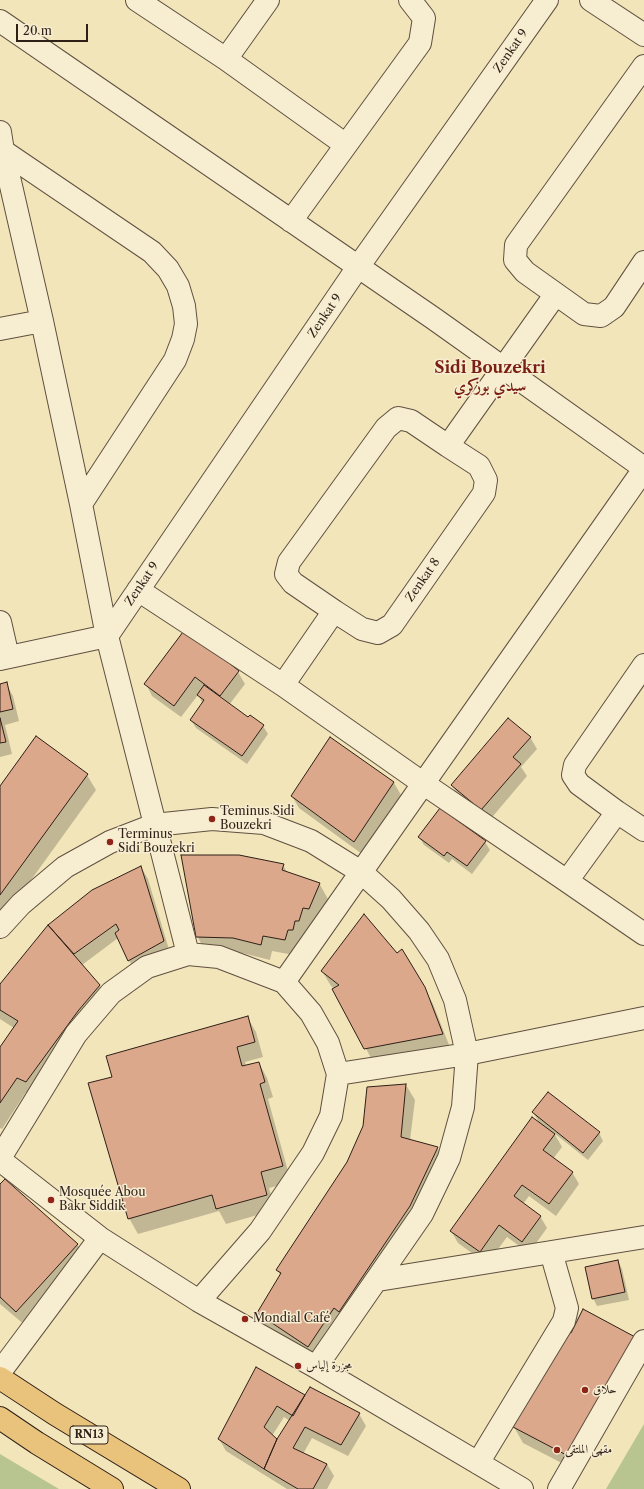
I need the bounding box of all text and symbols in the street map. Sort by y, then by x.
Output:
scale bar [18,16,90,42]
text: 20 m [23,23,52,38]
street label: Zenkat 9 [491,26,531,76]
street label: Zenkat 9 [305,291,345,341]
district label: Sidi Bouzekri سيدي بوزكري [434,358,546,396]
street label: Zenkat 8 [403,555,443,605]
street label: Zenkat 9 [122,559,162,609]
place label: Teminus Sidi Bouzekri [220,805,295,833]
marker: Teminus Sidi Bouzekri [207,814,217,824]
place label: Terminus Sidi Bouzekri [118,828,195,856]
marker: Terminus Sidi Bouzekri [105,837,115,847]
place label: Mosquée Abou Bakr Siddik [59,1186,146,1214]
marker: Mosquée Abou Bakr Siddik [46,1195,56,1205]
place label: Mondial Café [253,1312,330,1326]
marker: Mondial Café [240,1314,250,1324]
place label: مجزرة إلياس [306,1359,352,1373]
marker: مجزرة إلياس [293,1361,303,1371]
place label: حلاق [593,1383,617,1397]
marker: حلاق [580,1385,590,1395]
road number: RN13 [70,1426,108,1444]
place label: مقهى الملتقى [565,1443,612,1457]
marker: مقهى الملتقى [552,1445,562,1455]

